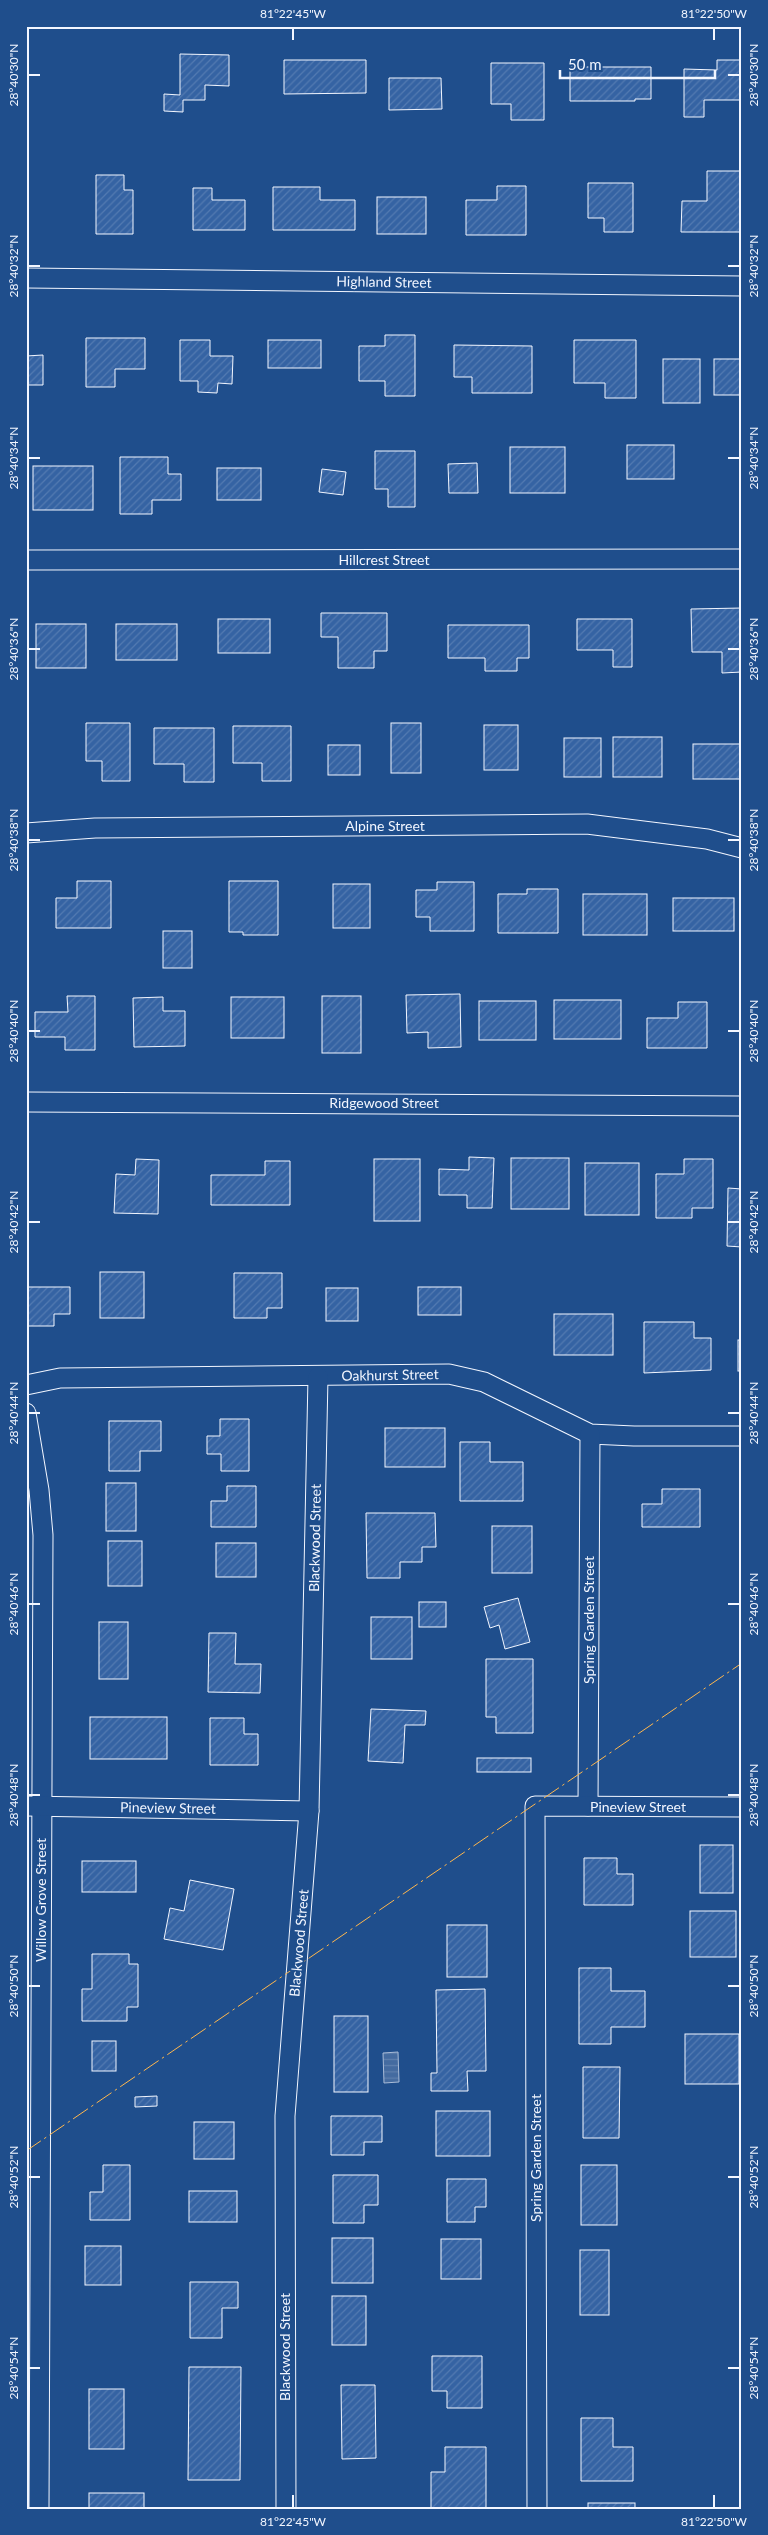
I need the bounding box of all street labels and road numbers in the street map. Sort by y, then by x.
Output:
street label: Highland Street [336,272,432,291]
street label: Hillcrest Street [339,551,429,568]
street label: Alpine Street [345,817,425,834]
street label: Ridgewood Street [329,1094,439,1111]
street label: Oakhurst Street [341,1365,439,1384]
street label: Blackwood Street [305,1484,324,1592]
street label: Spring Garden Street [580,1556,597,1684]
street label: Pineview Street [120,1798,216,1817]
street label: Pineview Street [590,1798,686,1815]
street label: Willow Grove Street [32,1838,49,1962]
street label: Blackwood Street [285,1888,312,1998]
street label: Spring Garden Street [527,2094,544,2222]
street label: Blackwood Street [276,2293,293,2401]

